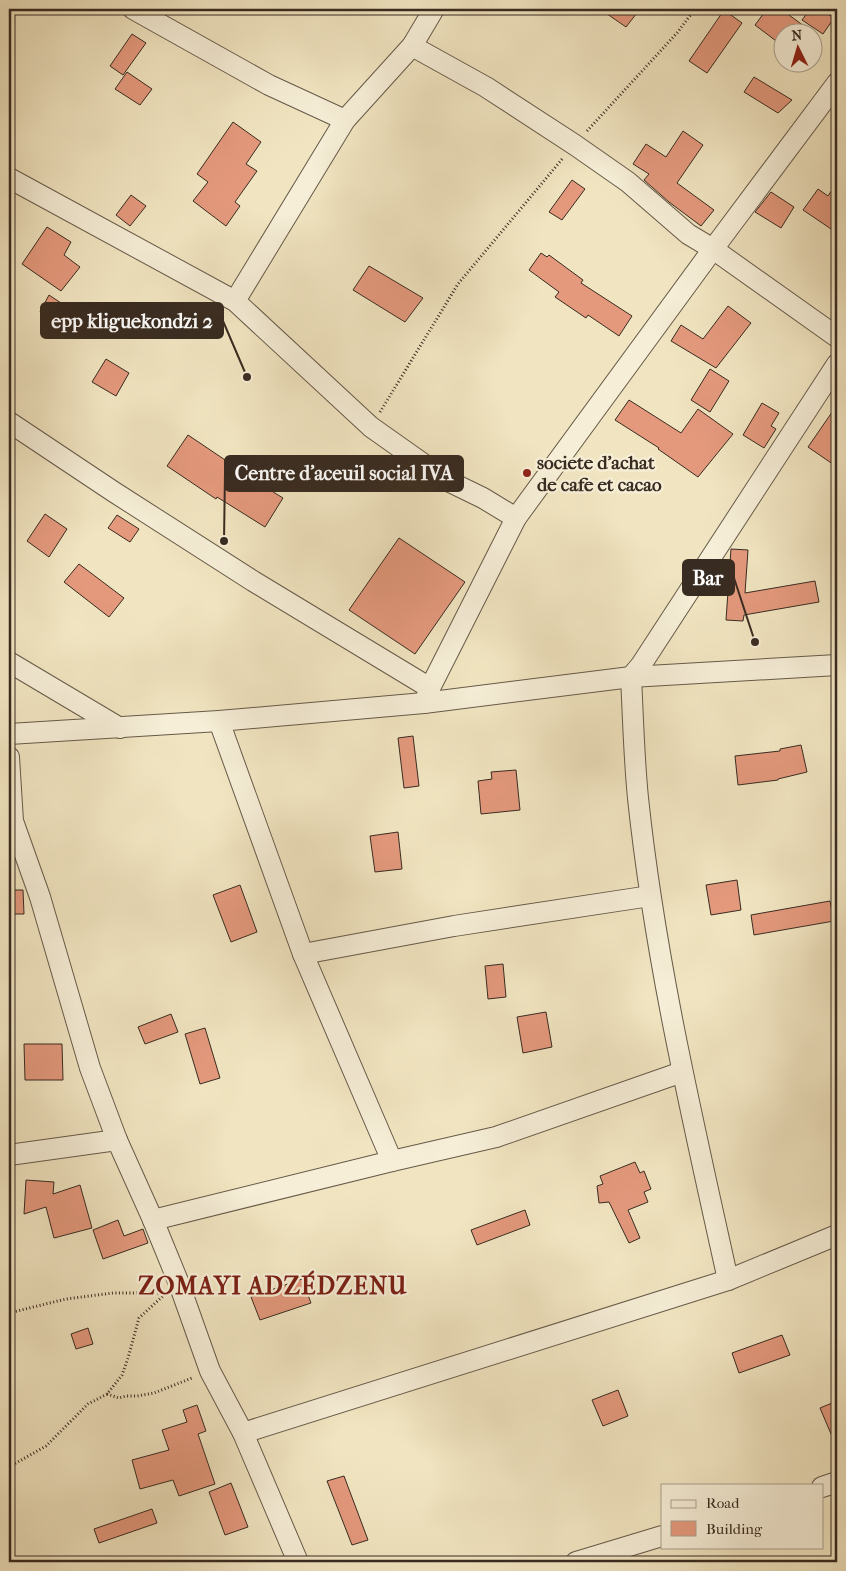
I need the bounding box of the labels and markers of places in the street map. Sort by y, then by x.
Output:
callout: epp kliguekondzi 2 [41,303,223,338]
place label: societe d'achat de cafe et cacao [537,452,662,496]
callout: Centre d'aceuil social IVA [225,456,463,491]
marker: societe d'achat de cafe et cacao [521,467,533,479]
callout: Bar [683,560,734,595]

